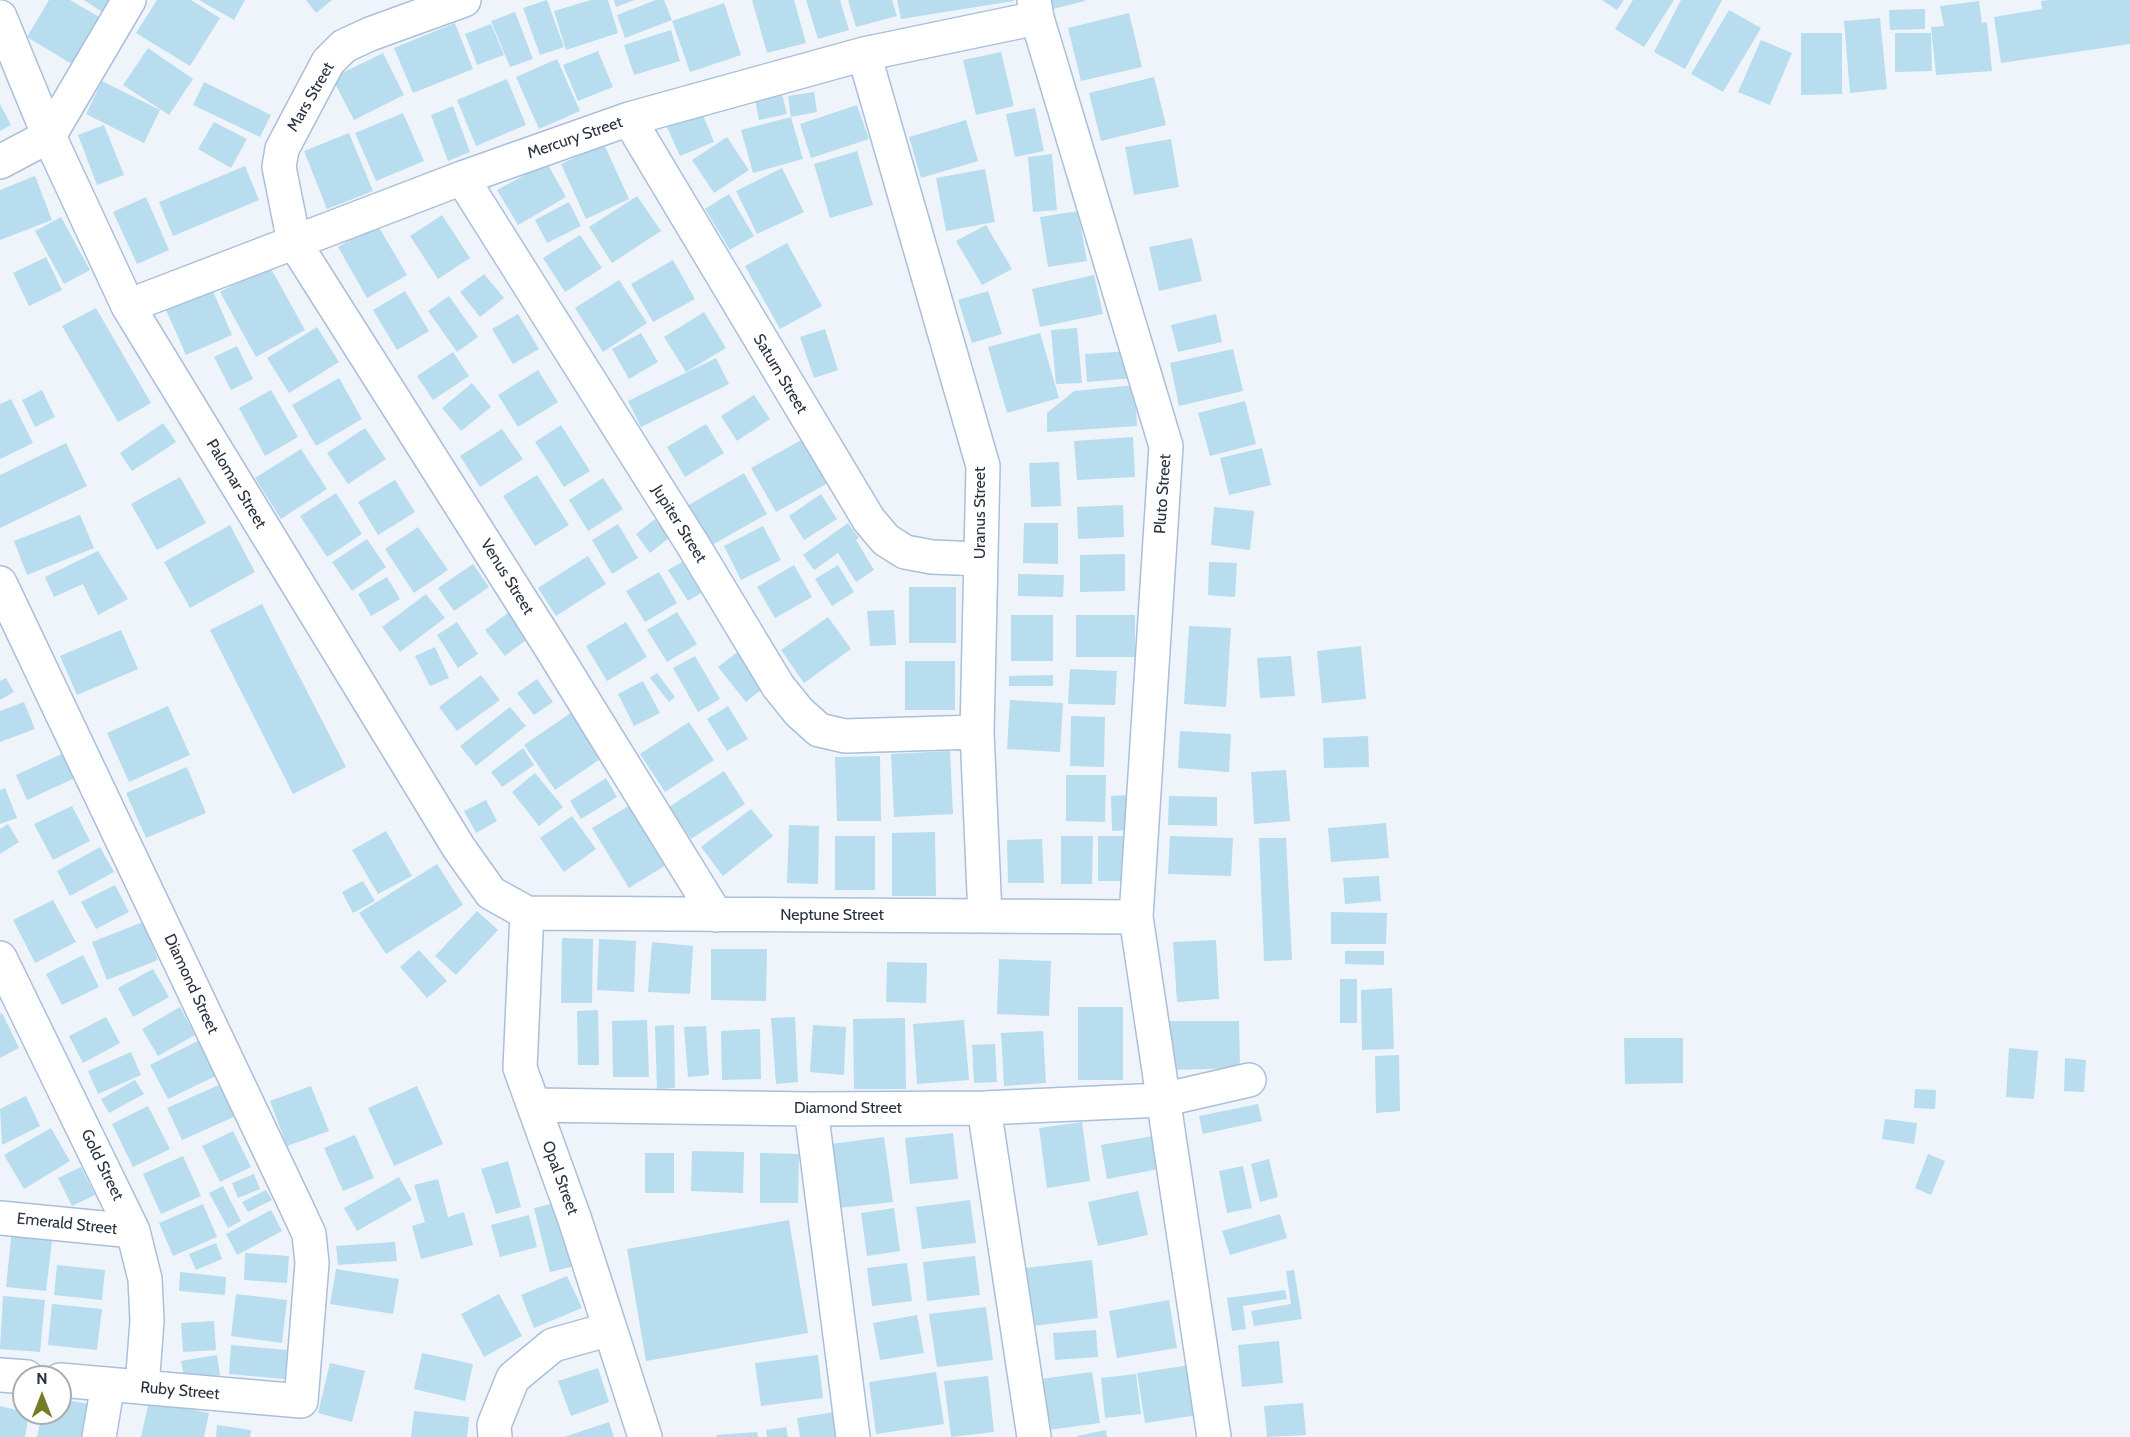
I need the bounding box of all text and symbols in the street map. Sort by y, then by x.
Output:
street label: Mars Street [283,59,339,135]
street label: Mercury Street [525,113,625,163]
street label: Saturn Street [749,331,811,417]
street label: Palomar Street [202,436,270,532]
street label: Pluto Street [1151,453,1175,535]
street label: Uranus Street [970,467,990,559]
street label: Jupiter Street [648,482,710,566]
street label: Venus Street [476,536,538,618]
street label: Neptune Street [780,905,884,925]
street label: Diamond Street [159,931,223,1037]
street label: Diamond Street [794,1098,902,1118]
street label: Gold Street [77,1126,127,1204]
street label: Opal Street [538,1138,582,1218]
street label: Emerald Street [16,1209,118,1239]
north arrow [12,1365,72,1425]
text: N [36,1369,48,1388]
street label: Ruby Street [140,1378,220,1404]

